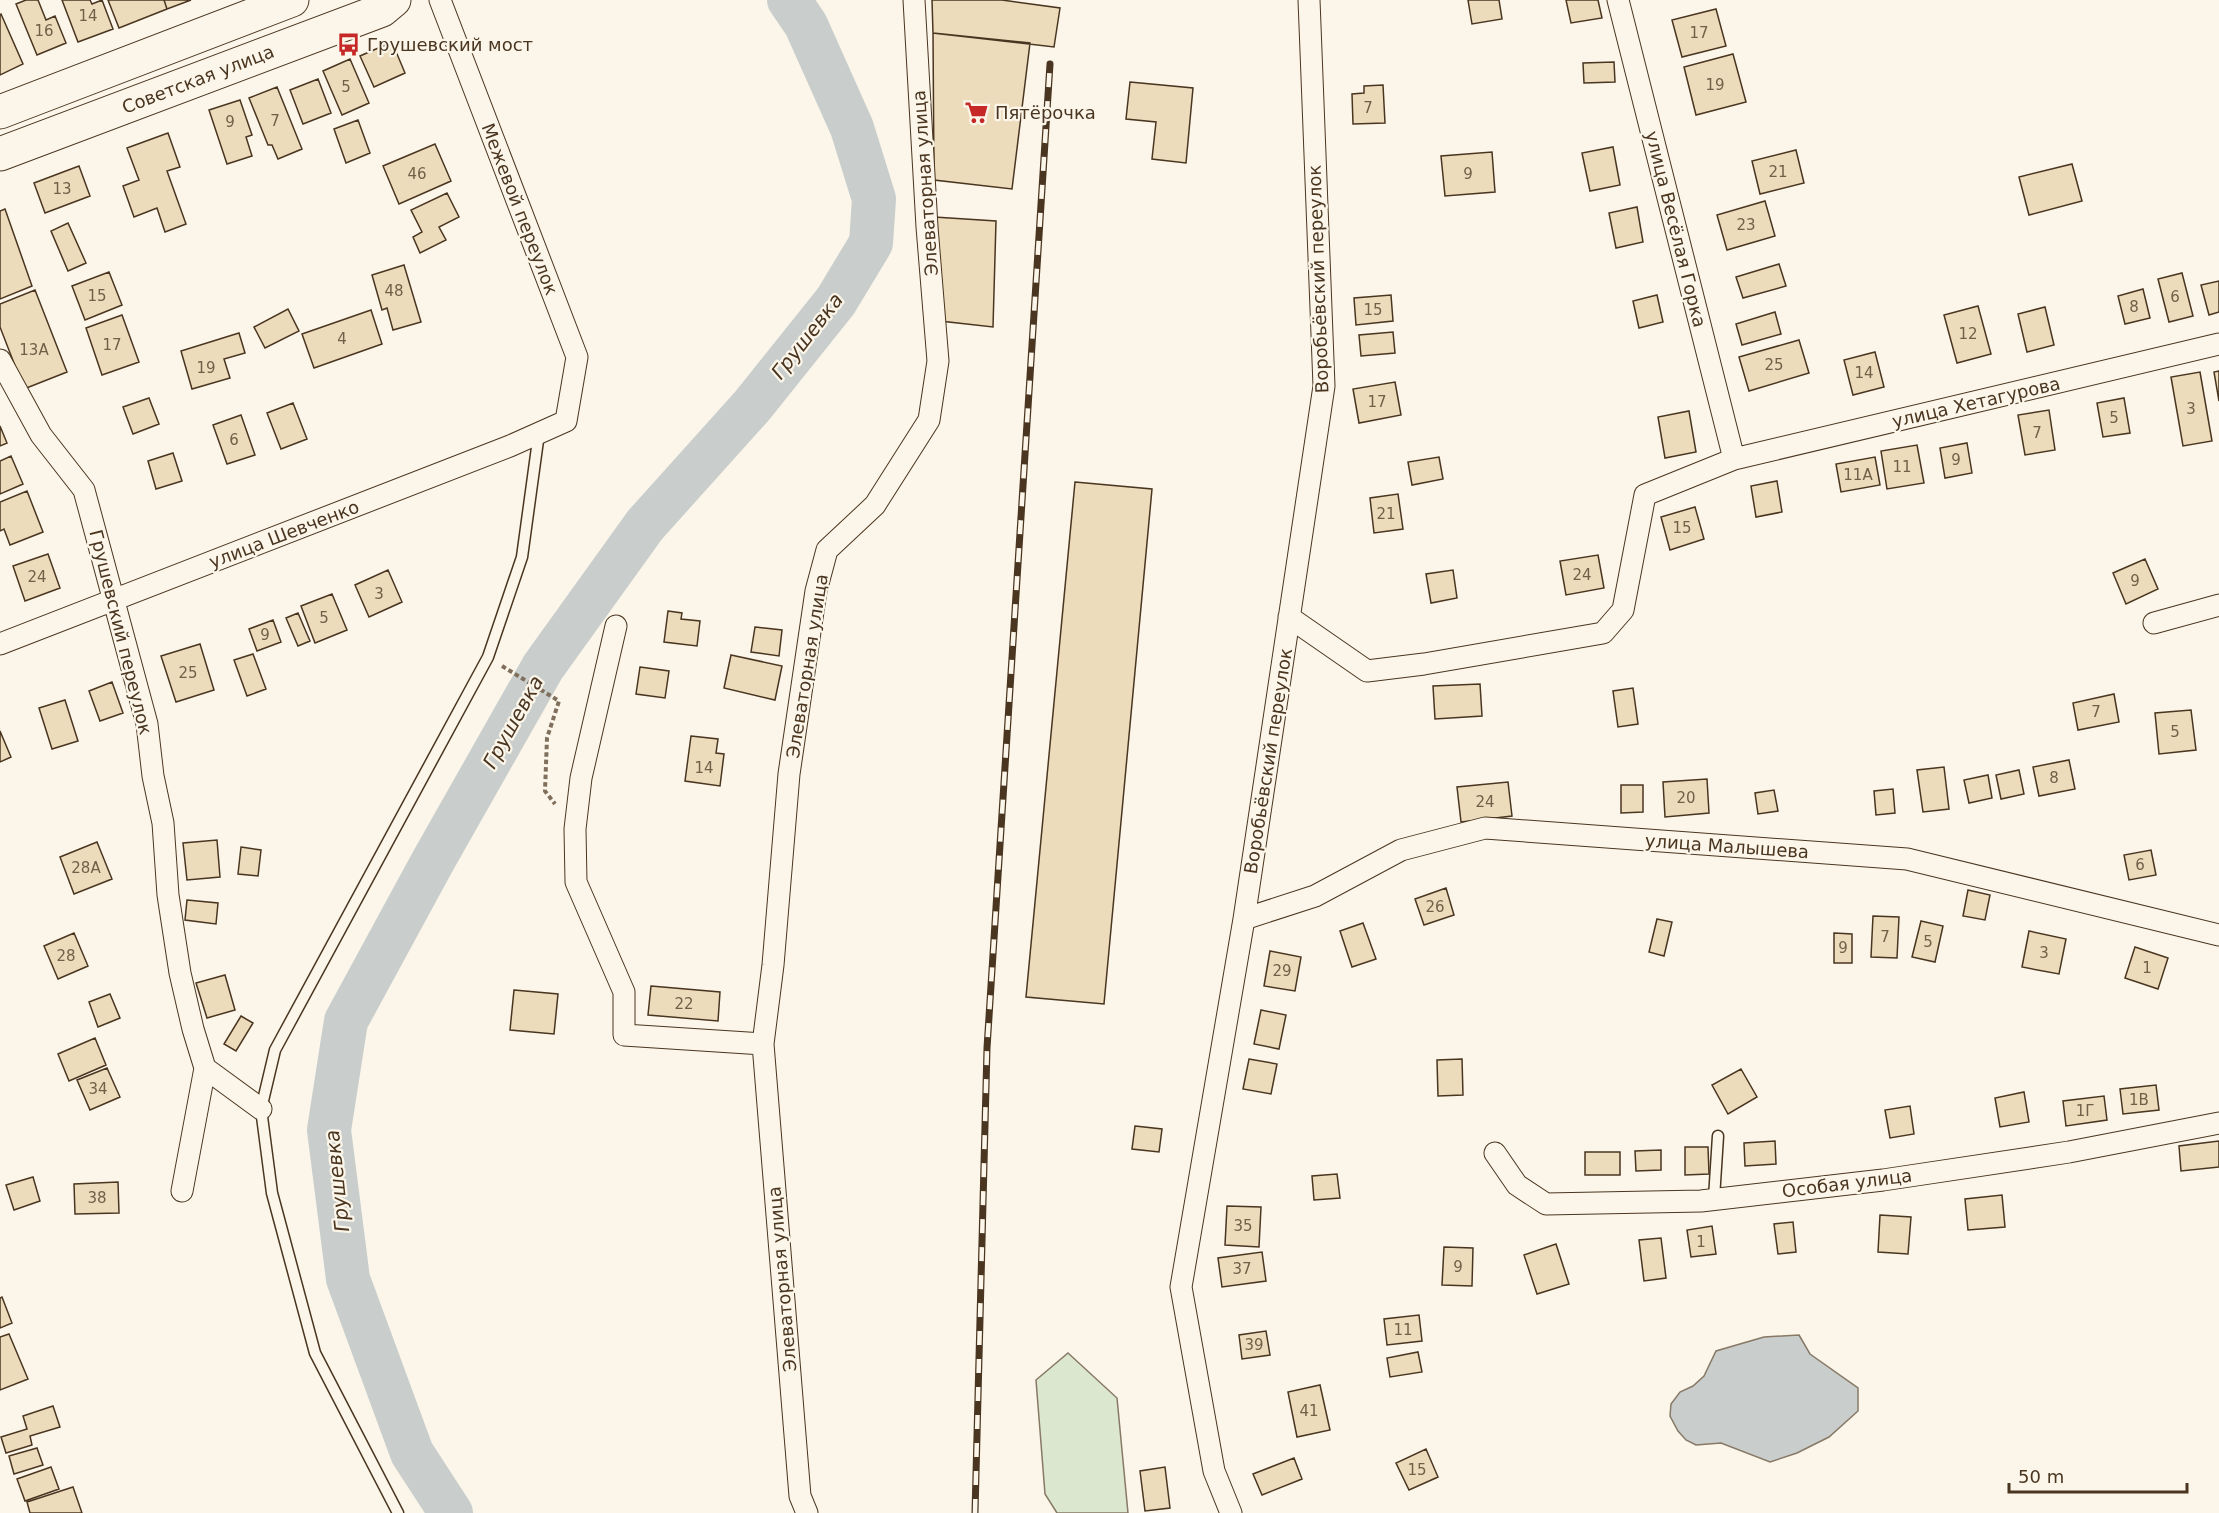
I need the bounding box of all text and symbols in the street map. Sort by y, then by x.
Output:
house number: 14 [78,7,98,25]
house number: 16 [34,22,54,40]
house number: 17 [1689,24,1709,42]
bus stop icon: Грушевский мост [336,31,362,57]
place label: Грушевский мост [367,34,533,55]
street label: Советская улица [119,40,277,118]
house number: 19 [1705,76,1725,94]
house number: 5 [341,78,351,96]
street label: Элеваторная улица [908,89,942,277]
supermarket icon: Пятёрочка [964,99,990,125]
house number: 7 [1363,99,1373,117]
place label: Пятёрочка [995,102,1096,123]
house number: 7 [270,112,280,130]
house number: 9 [225,113,235,131]
street label: Межевой переулок [478,120,563,298]
street label: улица Весёлая Горка [1641,129,1711,329]
house number: 21 [1768,163,1788,181]
street label: Воробьёвский переулок [1304,164,1332,394]
house number: 46 [407,165,427,183]
house number: 9 [1463,165,1473,183]
house number: 13 [52,180,72,198]
house number: 23 [1736,216,1756,234]
house number: 48 [384,282,404,300]
house number: 15 [87,287,107,305]
water label: Грушевка [766,288,848,384]
house number: 6 [2170,288,2180,306]
house number: 8 [2129,298,2139,316]
house number: 15 [1363,301,1383,319]
house number: 12 [1958,325,1978,343]
house number: 4 [337,330,347,348]
house number: 17 [102,336,122,354]
house number: 13А [19,341,49,359]
house number: 25 [1764,356,1784,374]
house number: 19 [196,359,216,377]
house number: 14 [1854,364,1874,382]
street label: улица Хетагурова [1890,372,2062,432]
house number: 17 [1367,393,1387,411]
house number: 3 [2186,400,2196,418]
house number: 5 [2109,409,2119,427]
house number: 7 [2032,424,2042,442]
house number: 6 [229,431,239,449]
house number: 9 [1951,451,1961,469]
house number: 11 [1892,458,1912,476]
house number: 11А [1843,466,1873,484]
street label: улица Шевченко [206,496,362,572]
house number: 21 [1376,505,1396,523]
house number: 15 [1672,519,1692,537]
street label: Грушевский переулок [85,527,157,737]
house number: 24 [1572,566,1592,584]
house number: 24 [27,568,47,586]
street label: Элеваторная улица [782,572,832,760]
house number: 9 [2130,572,2140,590]
house number: 3 [374,585,384,603]
house number: 5 [319,609,329,627]
house number: 9 [260,626,270,644]
street label: Воробьёвский переулок [1240,646,1296,875]
house number: 25 [178,664,198,682]
water label: Грушевка [478,671,548,773]
house number: 7 [2091,703,2101,721]
house number: 5 [2170,723,2180,741]
house number: 14 [694,759,714,777]
house number: 8 [2049,769,2059,787]
house number: 20 [1676,789,1696,807]
house number: 24 [1475,793,1495,811]
street label: улица Малышева [1644,830,1810,862]
house number: 6 [2135,856,2145,874]
house number: 28А [71,859,101,877]
house number: 26 [1425,898,1445,916]
house number: 7 [1880,928,1890,946]
house number: 5 [1923,933,1933,951]
house number: 9 [1838,939,1848,957]
house number: 3 [2039,944,2049,962]
house number: 28 [56,947,76,965]
house number: 1 [2142,959,2152,977]
house number: 29 [1272,962,1292,980]
house number: 22 [674,995,694,1013]
house number: 34 [88,1080,108,1098]
house number: 1В [2129,1091,2149,1109]
house number: 1Г [2076,1102,2094,1120]
water label: Грушевка [320,1129,354,1233]
street label: Особая улица [1781,1165,1913,1201]
street label: Элеваторная улица [763,1185,801,1373]
house number: 38 [87,1189,107,1207]
house number: 35 [1233,1217,1253,1235]
house number: 1 [1696,1233,1706,1251]
house number: 9 [1453,1258,1463,1276]
house number: 37 [1232,1260,1252,1278]
house number: 11 [1393,1321,1413,1339]
house number: 39 [1244,1336,1264,1354]
house number: 41 [1299,1402,1319,1420]
scale bar [2009,1456,2188,1494]
house number: 15 [1407,1461,1427,1479]
text: 50 m [2018,1466,2064,1487]

